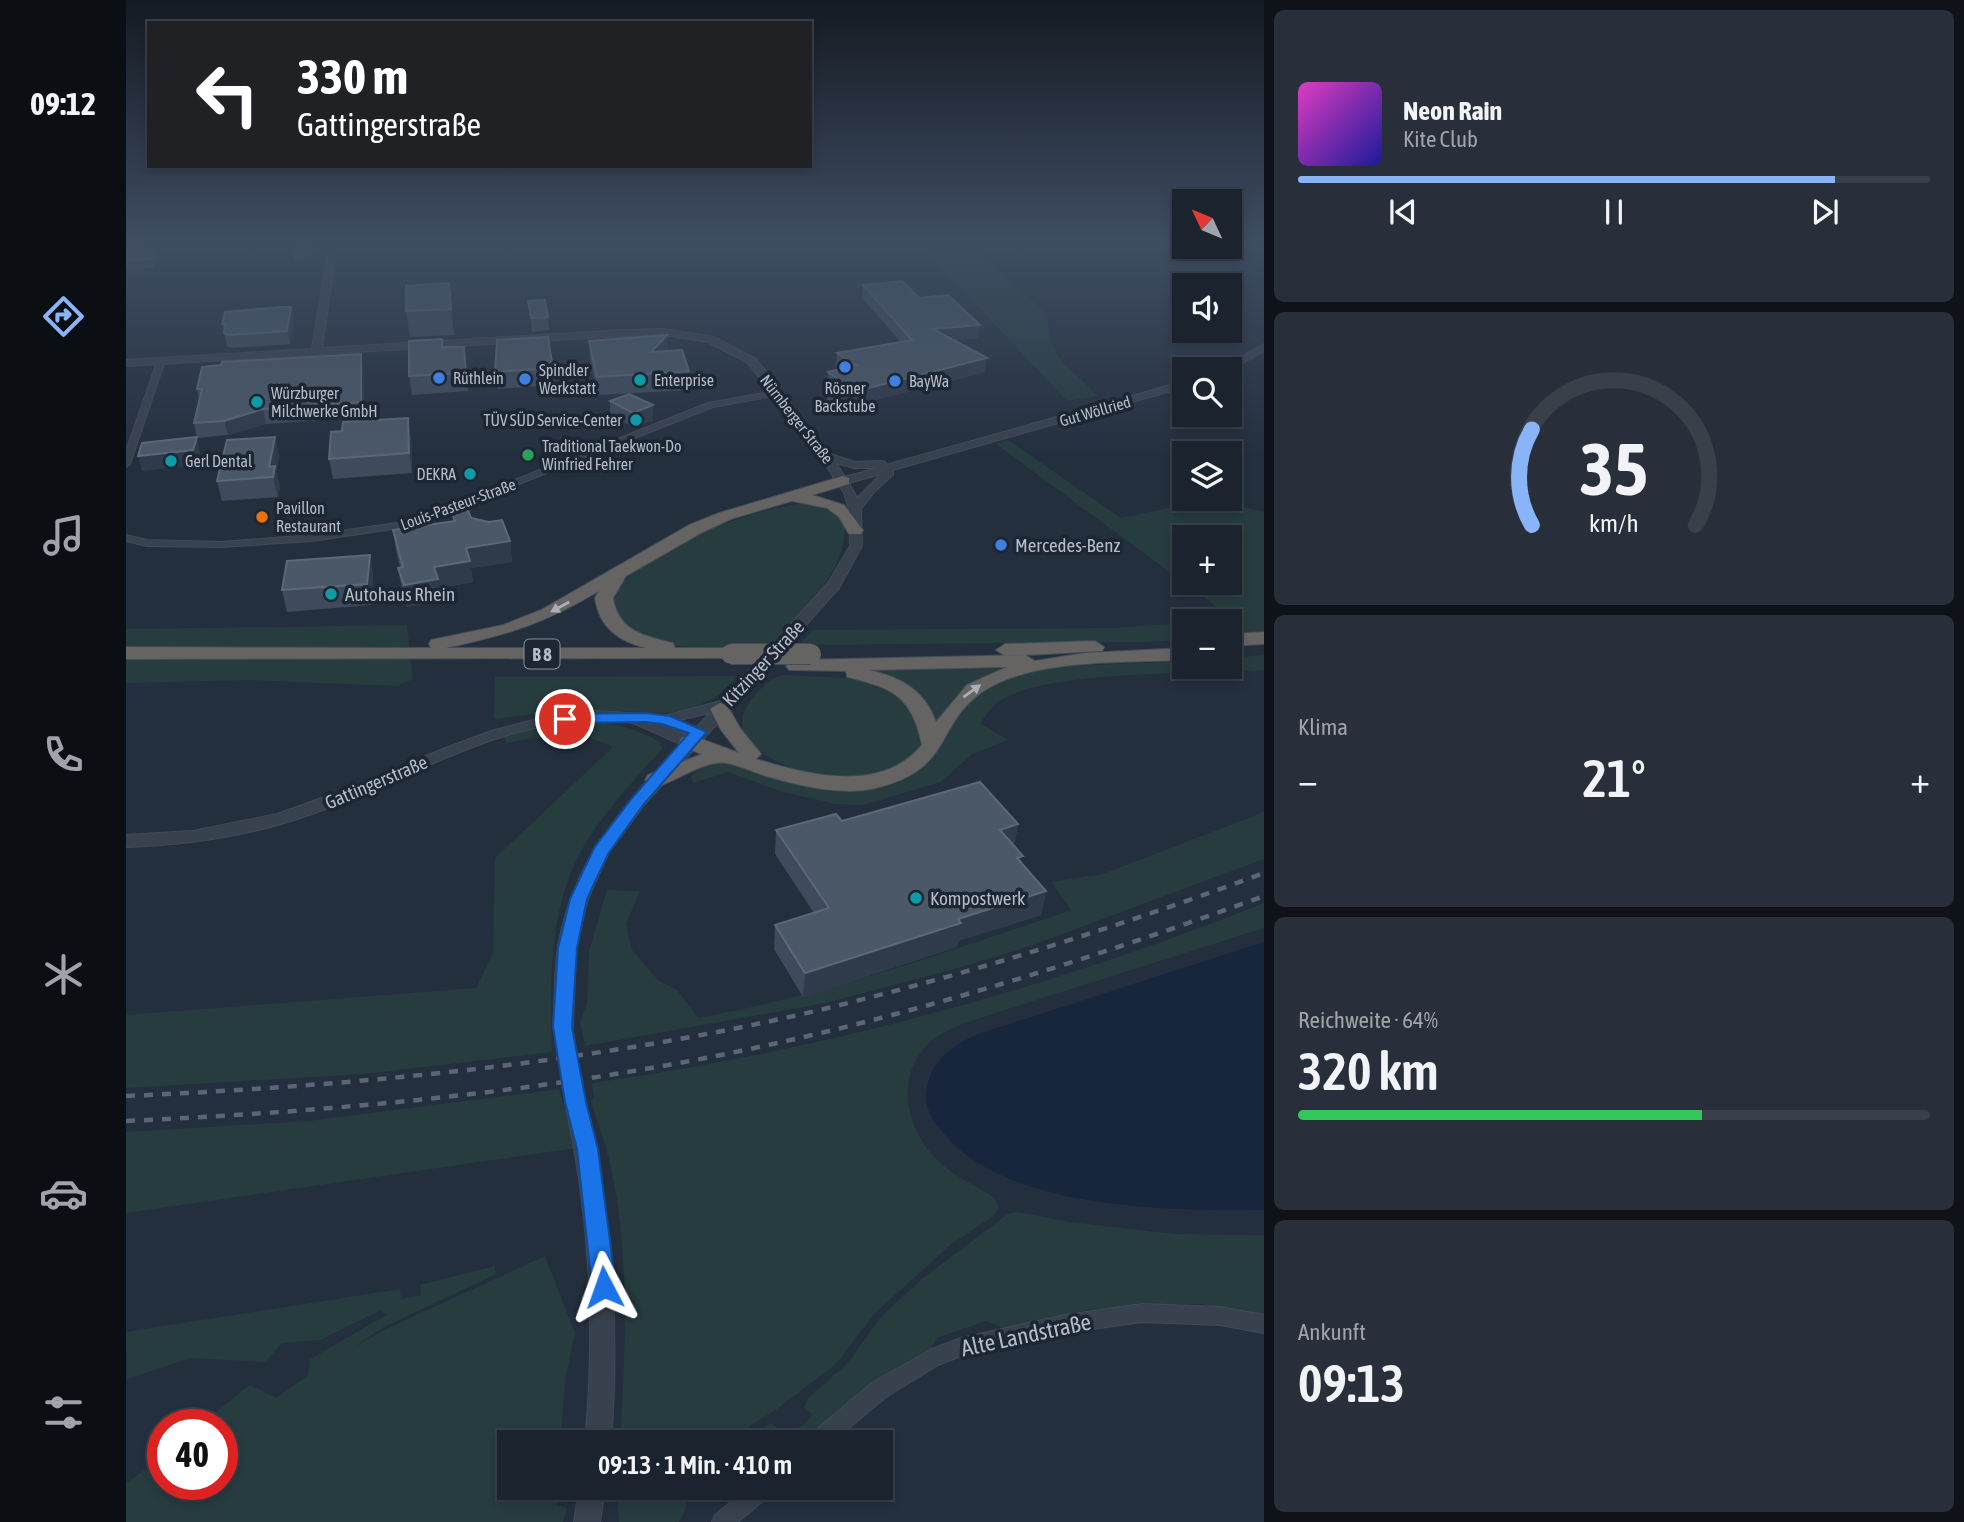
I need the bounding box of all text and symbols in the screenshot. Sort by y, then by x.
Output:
text: 330 m [297,48,408,104]
icon: left [182,49,273,140]
text: 09:12 [30,85,96,122]
text: Neon Rain [1403,96,1502,126]
text: Gattingerstraße [297,106,481,143]
text: Kite Club [1403,126,1478,152]
north arrow [1172,189,1242,259]
map controls [1172,189,1242,679]
icon: previous [1384,193,1422,231]
icon: pause [1595,193,1633,231]
icon: next [1806,193,1844,231]
button: sound [1172,273,1242,343]
icon: directions [39,292,88,341]
button: search [1172,357,1242,427]
marker: Rösner Backstube [837,359,853,375]
place label: Spindler Werkstatt [539,361,596,397]
place label: Rüthlein [453,369,504,387]
marker: Rüthlein [431,370,447,386]
marker: Spindler Werkstatt [517,371,533,387]
place label: Enterprise [654,371,714,390]
street label: Nürnberger Straße [756,371,837,467]
marker: Enterprise [632,372,648,388]
place label: BayWa [909,372,949,391]
marker: BayWa [887,373,903,389]
place label: Rösner Backstube [815,379,875,415]
place label: Würzburger Milchwerke GmbH [271,384,378,420]
street label: Gut Wöllried [1057,392,1133,430]
marker: Würzburger Milchwerke GmbH [249,394,265,410]
place label: TÜV SÜD Service-Center [483,411,622,429]
marker: TÜV SÜD Service-Center [628,412,644,428]
text: 35 [1580,427,1648,510]
place label: Traditional Taekwon-Do Winfried Fehrer [542,437,681,473]
button: layers [1172,441,1242,511]
marker: Traditional Taekwon-Do Winfried Fehrer [520,447,536,463]
place label: Gerl Dental [185,452,253,470]
marker: Gerl Dental [163,453,179,469]
place label: DEKRA [417,465,456,483]
marker: DEKRA [462,466,478,482]
street label: Louis-Pasteur-Straße [398,475,518,533]
place label: Pavillon Restaurant [276,499,341,535]
text: km/h [1589,508,1639,536]
marker: Pavillon Restaurant [254,509,270,525]
icon: music [39,511,88,560]
button: + [1172,525,1242,595]
place label: Mercedes-Benz [1015,534,1120,556]
marker: Mercedes-Benz [993,537,1009,553]
place label: Autohaus Rhein [345,583,455,605]
marker: Autohaus Rhein [323,586,339,602]
one-way arrow [550,601,570,613]
button: − [1172,609,1242,679]
street label: Kitzinger Straße [718,616,808,710]
road number: B 8 [524,640,560,668]
one-way arrow [963,684,981,698]
pin [535,689,595,749]
icon: arrive [546,700,584,738]
text: Klima [1298,714,1348,740]
icon: phone [39,730,88,779]
text: 21° [1582,748,1646,808]
street label: Gattingerstraße [321,751,431,813]
text: − [1298,758,1318,801]
text: + [1910,758,1930,801]
place label: Kompostwerk [930,887,1026,909]
marker: Kompostwerk [908,890,924,906]
icon: climate [39,950,88,999]
text: Reichweite · 64% [1298,1007,1438,1033]
text: 320 km [1298,1041,1439,1101]
icon: car [39,1169,88,1218]
position arrow [567,1250,641,1324]
street label: Alte Landstraße [959,1309,1093,1361]
text: Ankunft [1298,1319,1366,1345]
text: 09:13 [1298,1353,1405,1413]
icon: filters [39,1388,88,1437]
speed limit sign: 40 [147,1409,238,1500]
text: 09:13 · 1 Min. · 410 m [598,1450,792,1480]

